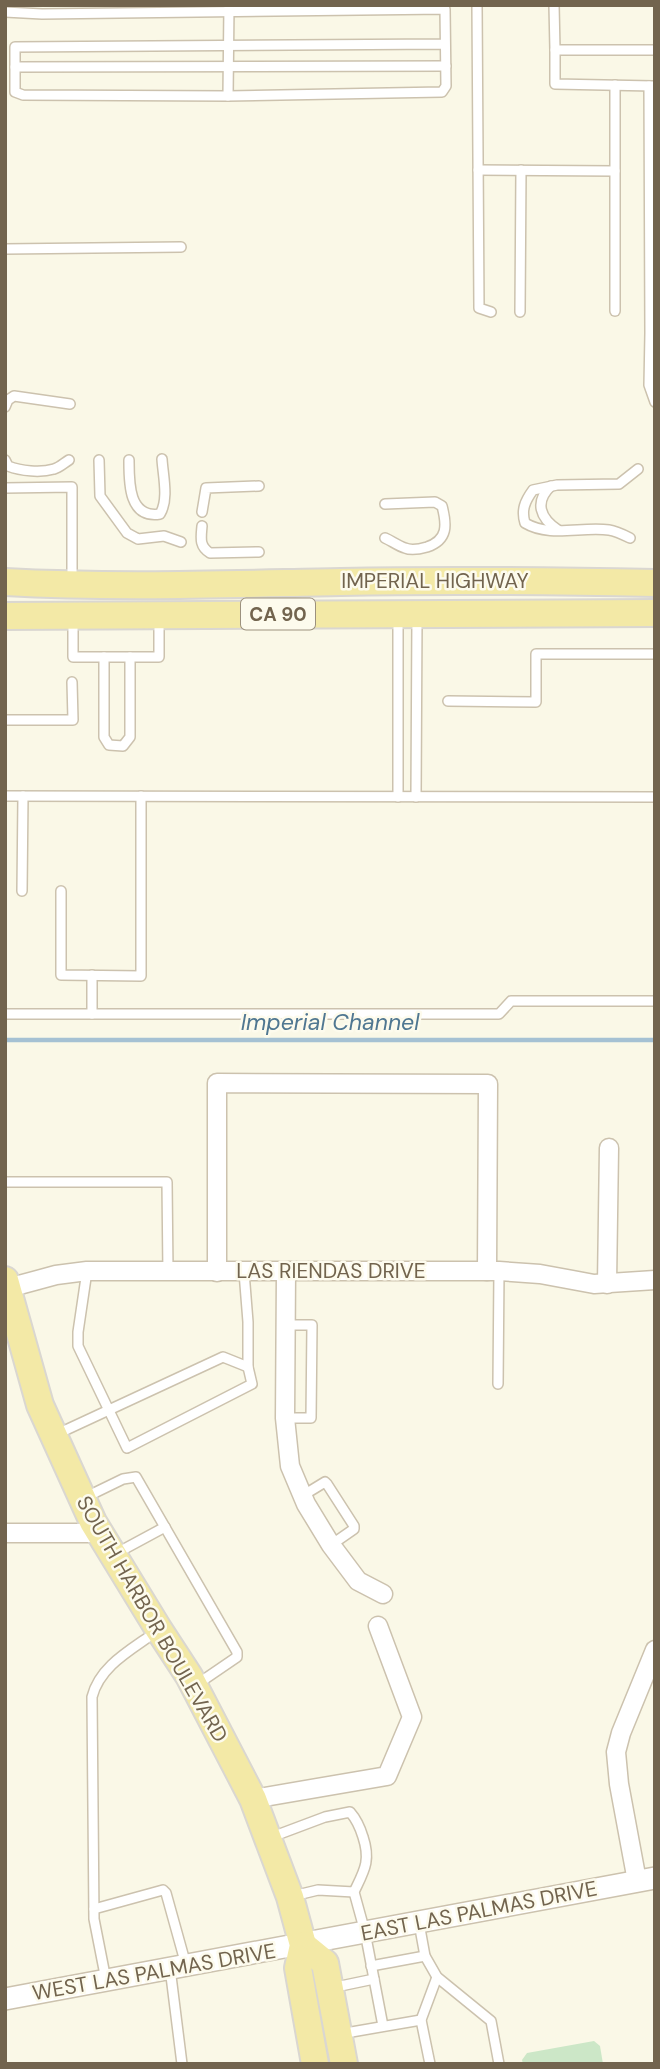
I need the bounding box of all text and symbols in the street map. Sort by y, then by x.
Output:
street label: IMPERIAL HIGHWAY [341,567,529,595]
road number: CA 90 [241,598,315,629]
water label: Imperial Channel [241,1007,420,1037]
street label: LAS RIENDAS DRIVE [236,1257,426,1285]
street label: SOUTH HARBOR BOULEVARD [70,1491,234,1747]
street label: EAST LAS PALMAS DRIVE [358,1874,600,1948]
street label: WEST LAS PALMAS DRIVE [30,1937,278,2007]

